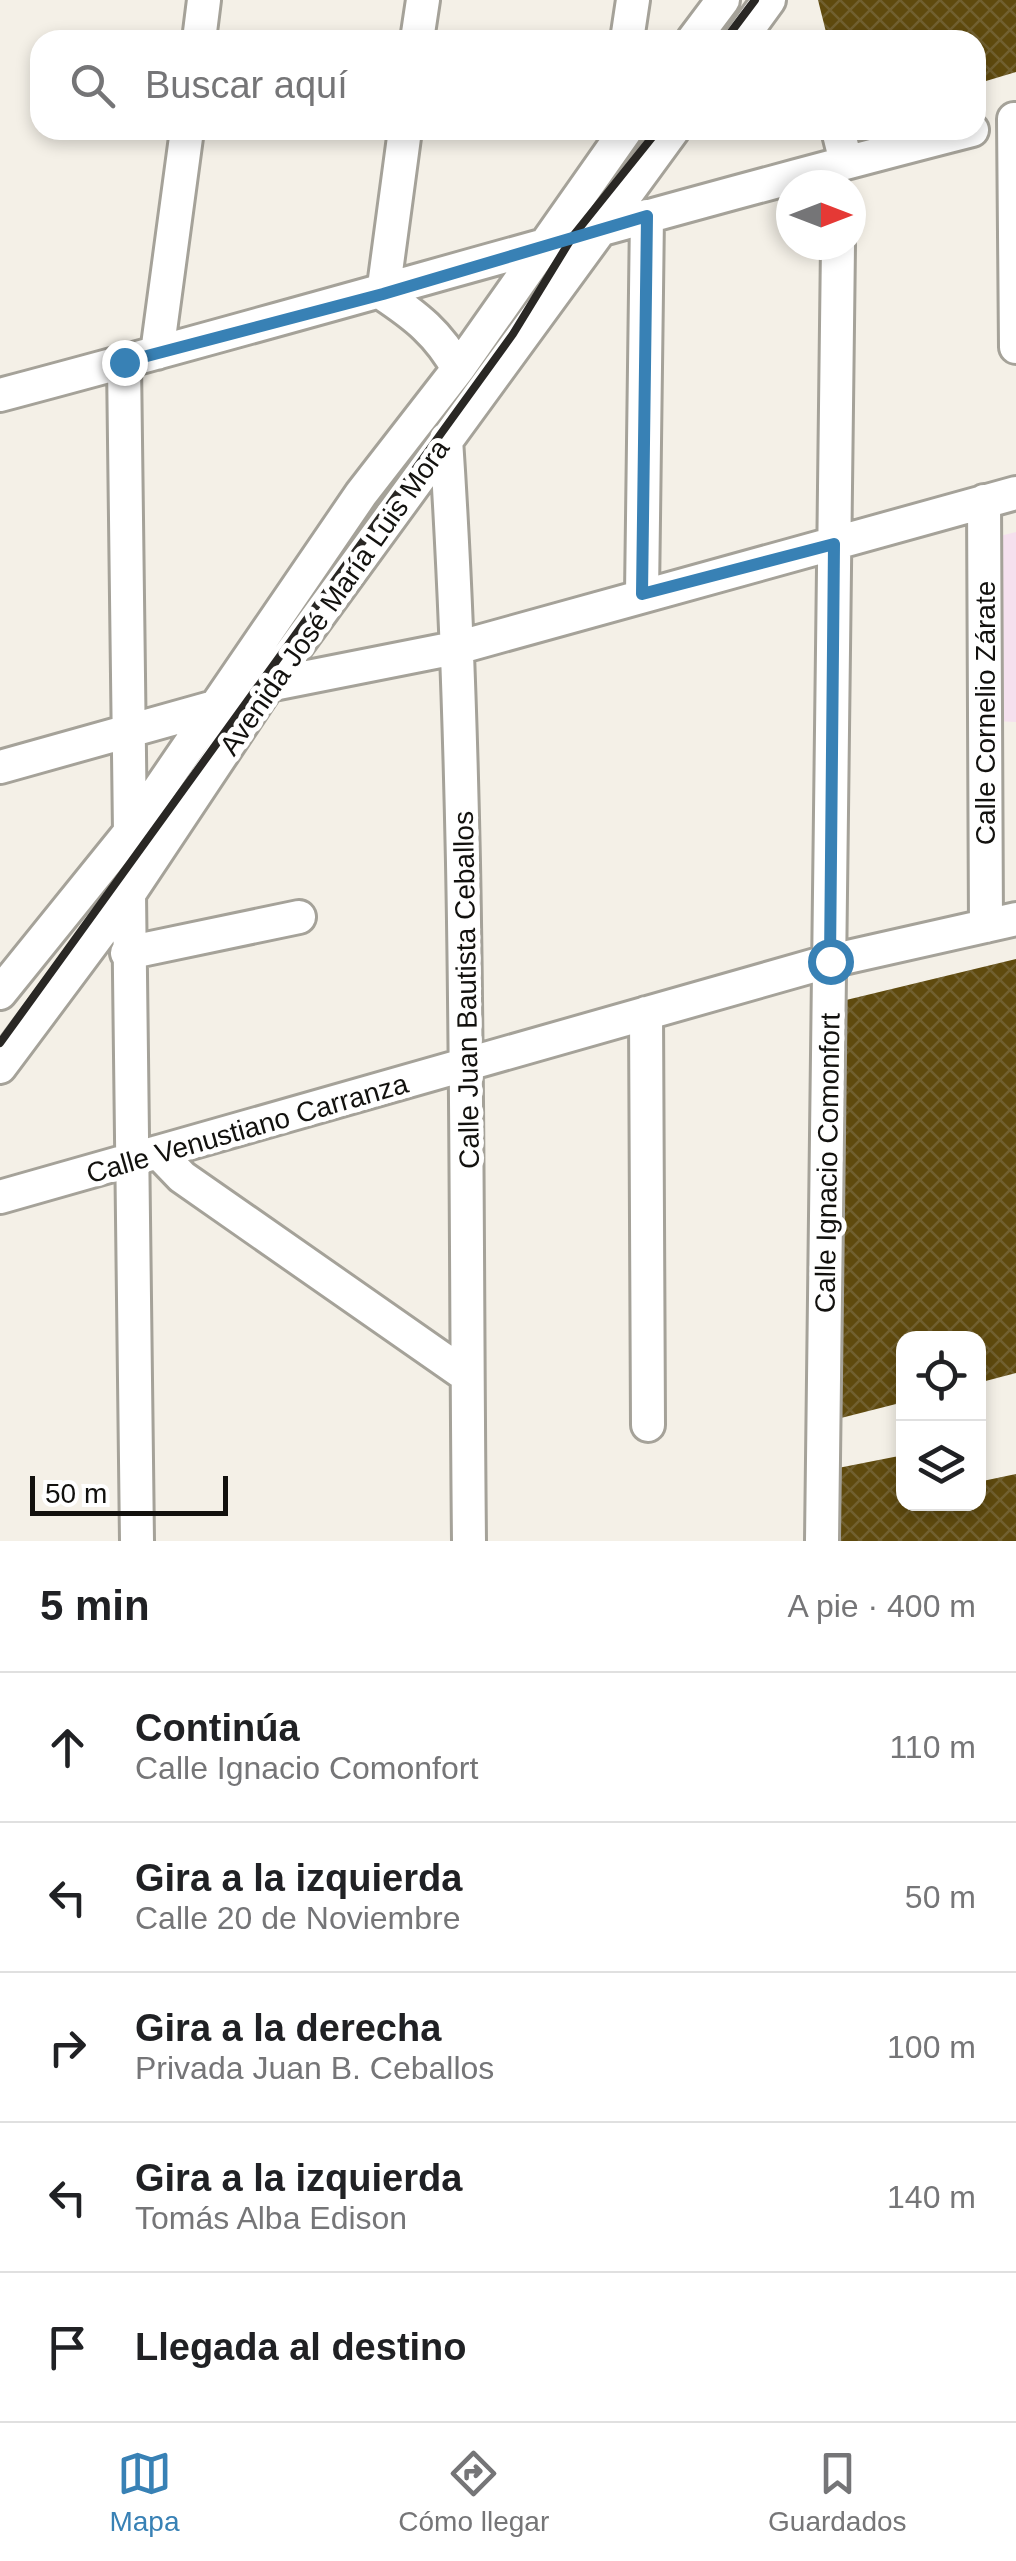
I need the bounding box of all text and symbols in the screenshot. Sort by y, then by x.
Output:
search box [30,30,986,140]
icon: search [65,58,120,113]
text: Buscar aquí [145,64,348,106]
north arrow [776,170,866,260]
route end [102,340,148,386]
street label: Avenida José María Luis Mora [213,433,456,761]
street label: Calle Cornelio Zárate [970,581,1001,845]
street label: Calle Juan Bautista Ceballos [448,811,485,1169]
route start [808,939,854,985]
street label: Calle Ignacio Comonfort [809,1012,846,1313]
street label: Calle Venustiano Carranza [83,1068,412,1189]
map controls [896,1331,986,1511]
button: locate [896,1331,986,1421]
button: layers [896,1421,986,1511]
scale bar [30,1471,228,1516]
text: 50 m [45,1478,107,1509]
text: 5 min [40,1582,150,1629]
text: A pie · 400 m [787,1588,976,1624]
text: Continúa [135,1707,300,1749]
icon: ahead [40,1720,95,1775]
text: 110 m [889,1729,976,1765]
text: Calle Ignacio Comonfort [135,1750,478,1786]
text: Gira a la izquierda [135,1857,462,1899]
icon: left [40,1870,95,1925]
text: 50 m [905,1879,976,1915]
text: Calle 20 de Noviembre [135,1900,461,1936]
text: Gira a la derecha [135,2007,441,2049]
icon: right [40,2020,95,2075]
text: 100 m [887,2029,976,2065]
text: Privada Juan B. Ceballos [135,2050,494,2086]
text: Gira a la izquierda [135,2157,462,2199]
icon: left [40,2170,95,2225]
text: 140 m [887,2179,976,2215]
text: Tomás Alba Edison [135,2200,407,2236]
icon: arrive [40,2320,95,2375]
text: Llegada al destino [135,2326,467,2368]
tab: Mapa [109,2446,179,2538]
tab: Cómo llegar [398,2446,549,2538]
tab: Guardados [768,2446,907,2538]

